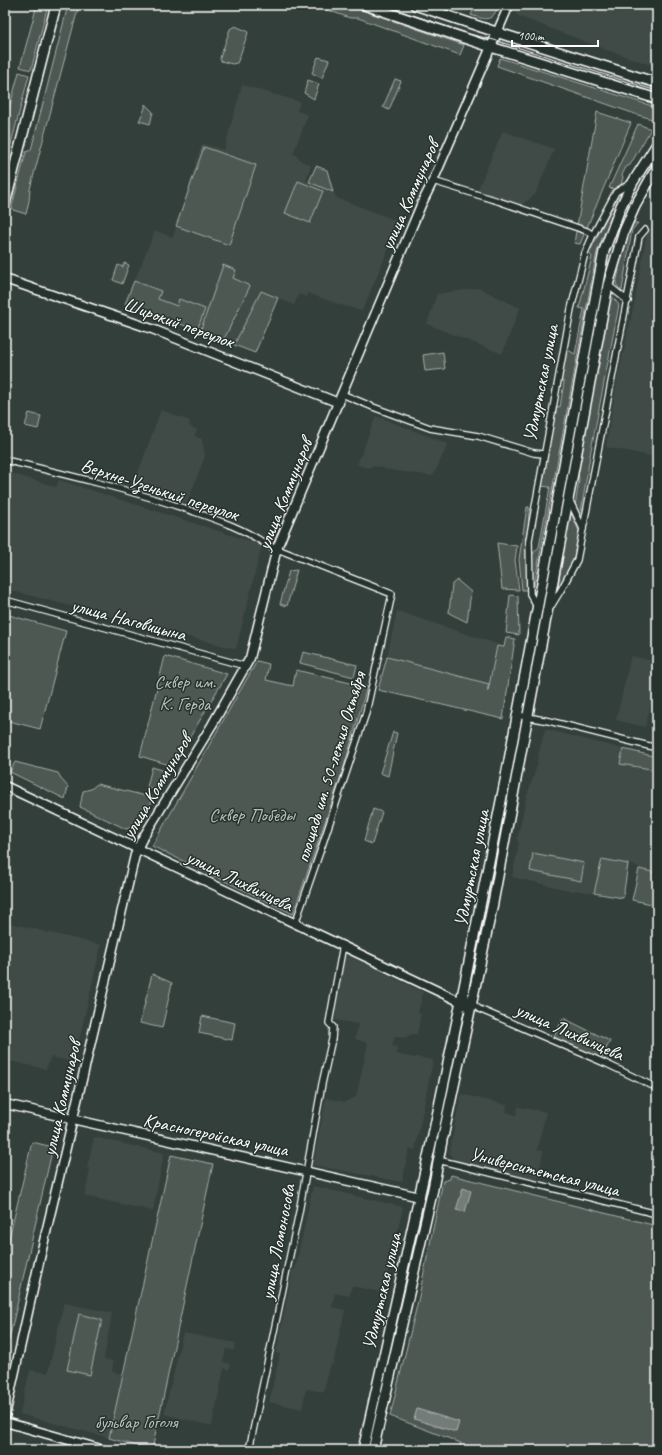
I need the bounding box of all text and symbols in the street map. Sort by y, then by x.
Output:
scale bar [512,22,598,48]
text: 100 m [518,28,545,44]
street label: улица Коммунаров [375,133,447,255]
street label: Широкий переулок [120,292,239,355]
street label: Удмуртская улица [518,320,565,444]
street label: улица Коммунаров [251,431,320,554]
street label: Верхне-Узенький переулок [78,453,243,527]
street label: улица Наговицына [68,593,190,647]
street label: площадь им. 50-летия Октября [291,667,372,866]
park label: Сквер им. К. Герда [154,670,216,716]
street label: улица Коммунаров [116,726,200,844]
park label: Сквер Победы [209,803,297,827]
street label: Удмуртская улица [449,805,496,929]
street label: улица Лихвинцева [181,844,298,918]
street label: улица Лихвинцева [511,997,629,1067]
street label: улица Коммунаров [37,1034,88,1159]
street label: Красногеройская улица [141,1108,292,1162]
street label: Университетская улица [468,1142,624,1203]
street label: улица Ломоносова [255,1181,301,1303]
street label: Удмуртская улица [357,1229,408,1352]
park label: бульвар Гоголя [95,1410,179,1434]

